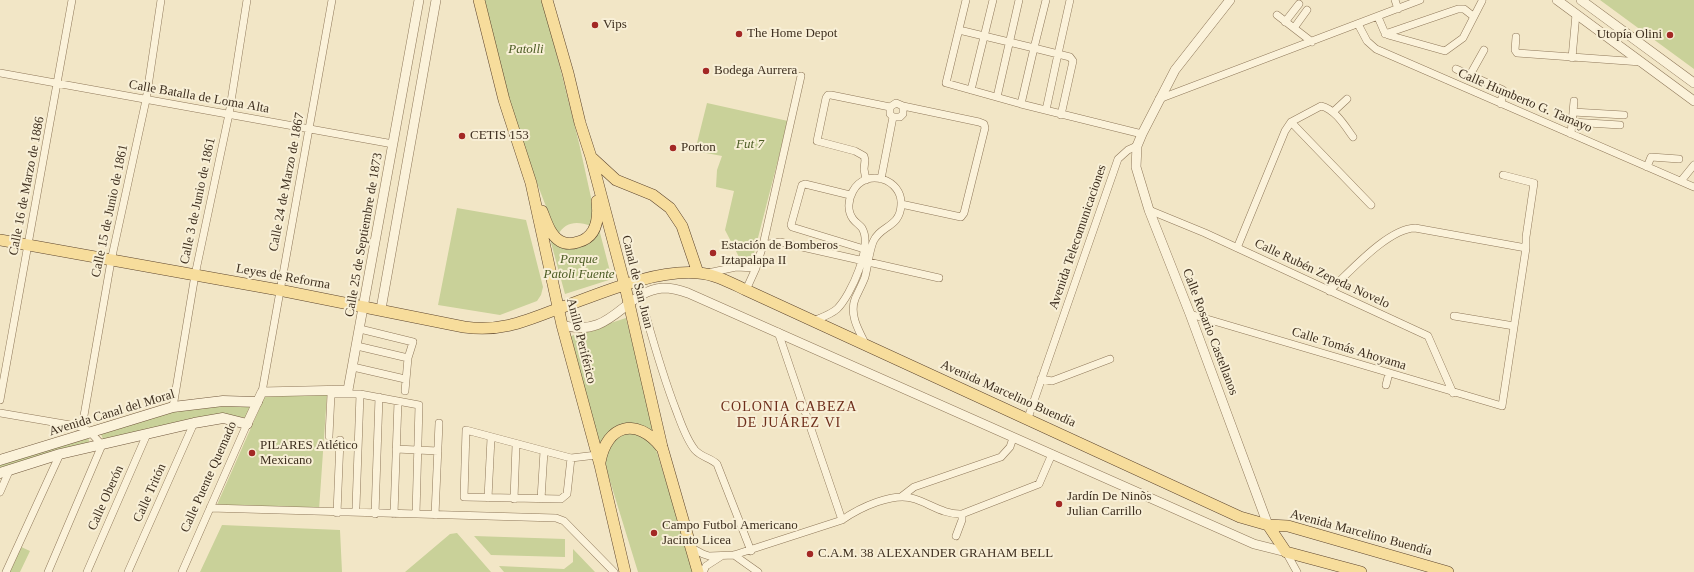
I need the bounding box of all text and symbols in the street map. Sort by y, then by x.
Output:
place label: Vips [603,17,627,33]
marker: Vips [590,20,600,30]
place label: The Home Depot [747,26,837,42]
place label: Utopía Olini [1597,27,1662,43]
marker: The Home Depot [734,29,744,39]
marker: Utopía Olini [1665,30,1675,40]
park label: Patolli [508,42,544,58]
place label: Bodega Aurrera [714,63,797,79]
marker: Bodega Aurrera [701,66,711,76]
street label: Calle Humberto G. Tamayo [1456,66,1594,136]
street label: Calle Batalla de Loma Alta [128,77,270,117]
street label: Calle 24 de Marzo de 1867 [266,111,308,253]
street label: Calle 16 de Marzo de 1886 [6,115,48,257]
place label: CETIS 153 [470,128,529,144]
marker: CETIS 153 [457,131,467,141]
street label: Calle 3 de Junio de 1861 [177,136,219,266]
park label: Fut 7 [736,137,764,153]
place label: Porton [681,140,716,156]
street label: Calle 15 de Junio de 1861 [88,143,132,279]
marker: Porton [668,143,678,153]
street label: Calle 25 de Septiembre de 1873 [342,152,386,318]
street label: Avenida Telecomunicaciones [1046,162,1110,312]
street label: Canal de San Juan [618,234,656,330]
street label: Calle Rubén Zepeda Novelo [1252,236,1392,312]
place label: Estación de Bomberos Iztapalapa II [721,238,838,269]
marker: Estación de Bomberos Iztapalapa II [708,248,718,258]
park label: Parque Patoli Fuente [543,252,615,283]
street label: Leyes de Reforma [235,261,331,293]
street label: Calle Rosario Castellanos [1179,267,1241,397]
street label: Anillo Periférico [563,297,599,385]
street label: Calle Tomás Ahoyama [1290,324,1408,374]
street label: Avenida Marcelino Buendía [938,357,1078,431]
street label: Avenida Canal del Moral [47,386,177,440]
district label: COLONIA CABEZA DE JUÁREZ VI [721,399,857,432]
street label: Calle Puente Quemado [177,419,241,535]
place label: PILARES Atlético Mexicano [260,438,358,469]
marker: PILARES Atlético Mexicano [247,448,257,458]
street label: Calle Tritón [130,461,170,525]
street label: Calle Oberón [85,463,127,533]
place label: Jardín De Ninõs Julian Carrillo [1067,489,1151,520]
marker: Jardín De Ninõs Julian Carrillo [1054,499,1064,509]
street label: Avenida Marcelino Buendía [1288,507,1434,559]
place label: Campo Futbol Americano Jacinto Licea [662,518,798,549]
marker: Campo Futbol Americano Jacinto Licea [649,528,659,538]
place label: C.A.M. 38 ALEXANDER GRAHAM BELL [818,546,1053,562]
marker: C.A.M. 38 ALEXANDER GRAHAM BELL [805,549,815,559]

